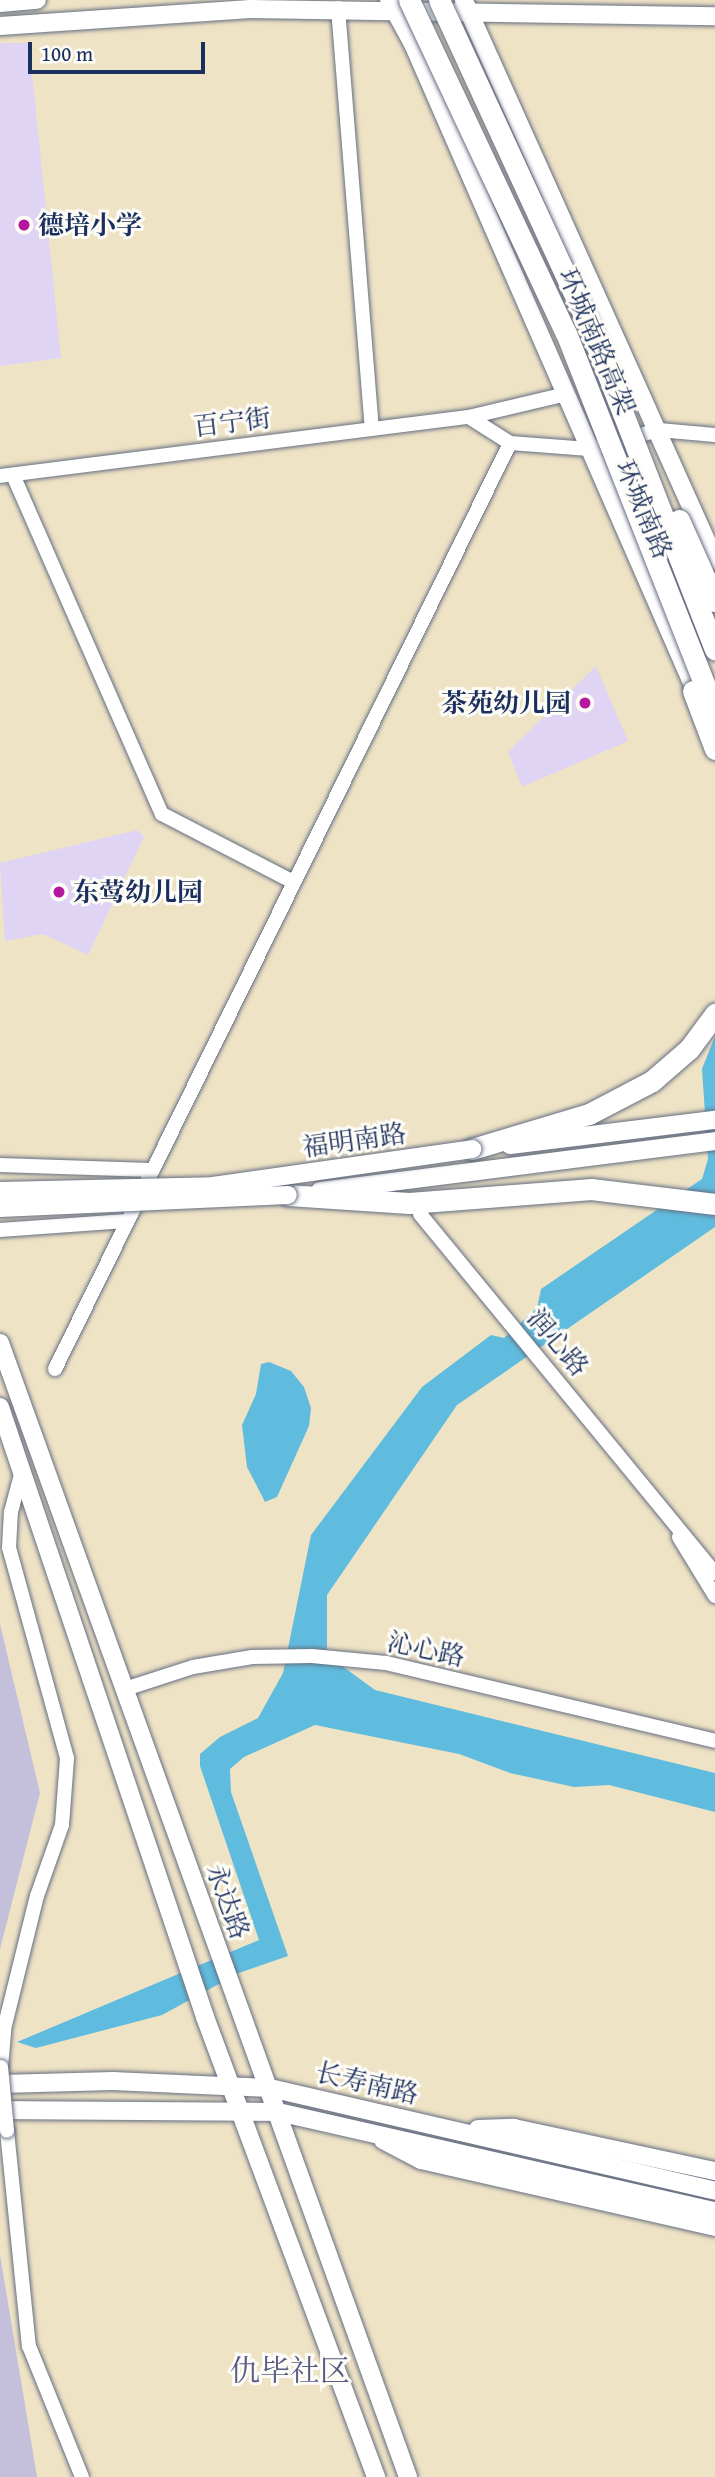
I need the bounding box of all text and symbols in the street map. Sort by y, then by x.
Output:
scale bar [32,28,208,72]
text: 100 m [41,38,93,69]
place label: 德培小学 [38,209,142,241]
marker: 德培小学 [16,217,32,233]
street label: 环城南路高架 [552,263,642,419]
street label: 百宁街 [191,402,273,442]
street label: 环城南路 [609,455,679,563]
place label: 茶苑幼儿园 [441,687,571,719]
marker: 茶苑幼儿园 [577,695,593,711]
place label: 东莺幼儿园 [73,876,203,908]
marker: 东莺幼儿园 [51,884,67,900]
street label: 福明南路 [300,1117,408,1163]
street label: 润心路 [521,1302,595,1382]
street label: 沁心路 [385,1626,467,1672]
street label: 永达路 [200,1859,256,1943]
street label: 长寿南路 [313,2056,421,2110]
district label: 仇毕社区 [230,2352,350,2388]

